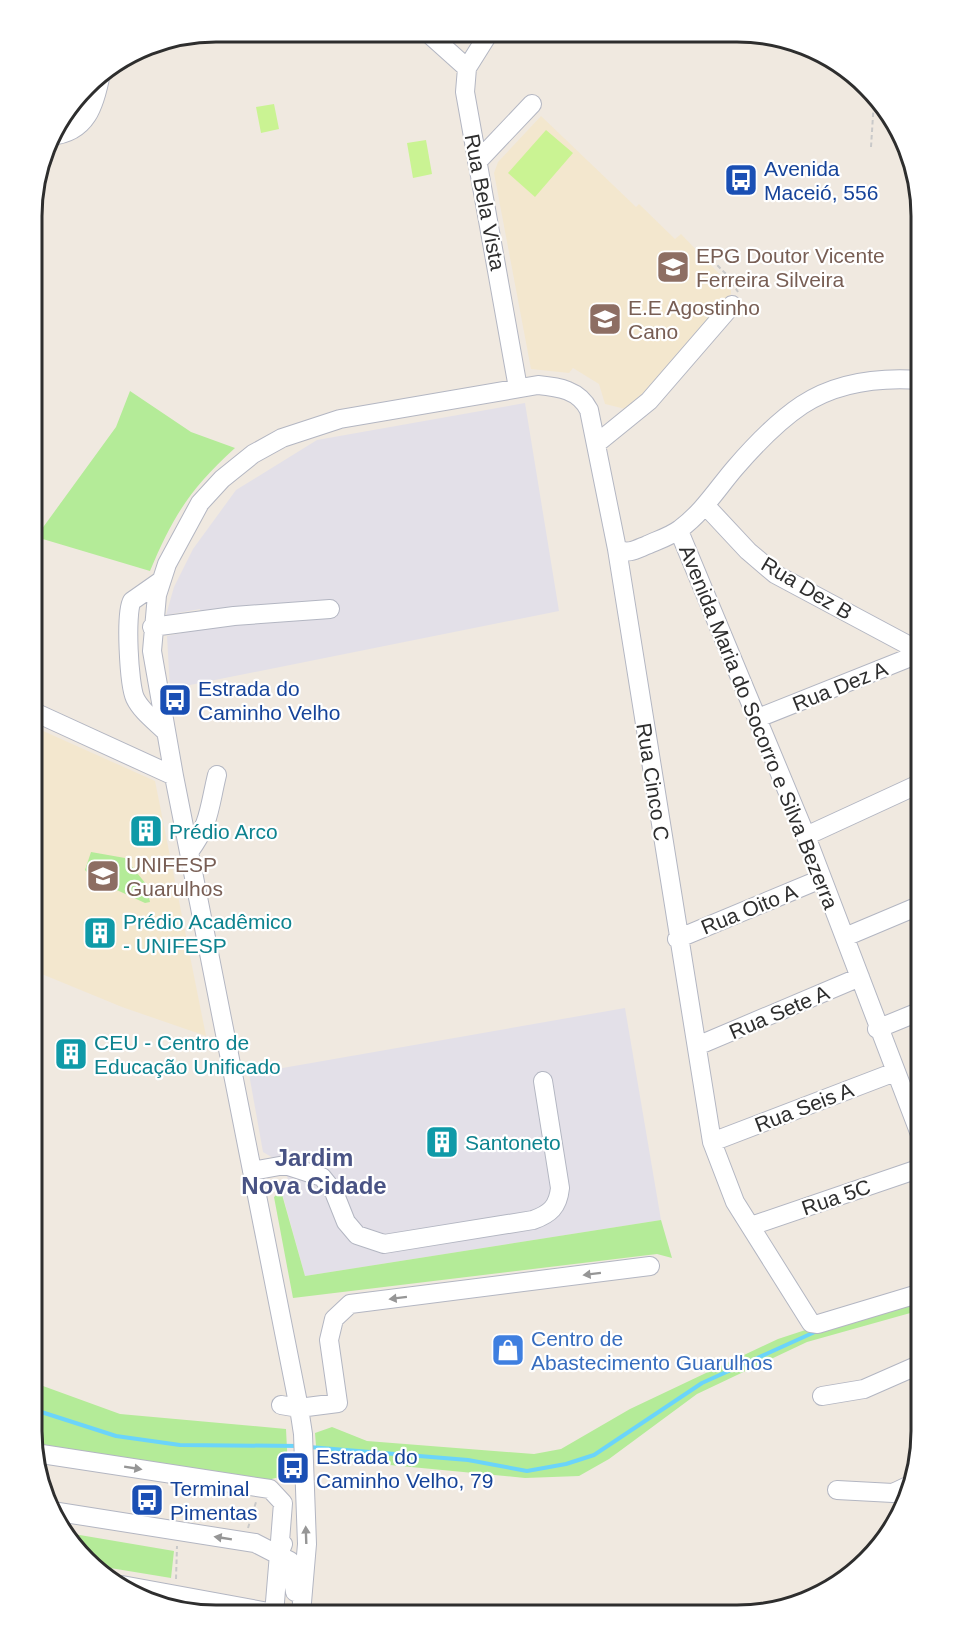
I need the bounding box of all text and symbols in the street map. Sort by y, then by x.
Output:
street label: Rua Bela Vista [460,132,510,273]
place label: Avenida Maceió, 556 [764,157,878,204]
bus stop icon: Avenida Maceió, 556 [723,162,759,198]
place label: EPG Doutor Vicente Ferreira Silveira [696,244,885,291]
school or university icon: EPG Doutor Vicente Ferreira Silveira [655,249,691,285]
place label: E.E Agostinho Cano [628,296,760,343]
school or university icon: E.E Agostinho Cano [587,301,623,337]
street label: Avenida Maria do Socorro e Silva Bezerra [675,542,843,913]
street label: Rua Dez B [758,552,856,624]
street label: Rua Dez A [789,657,891,715]
place label: Estrada do Caminho Velho [198,677,340,724]
bus stop icon: Estrada do Caminho Velho [157,682,193,718]
street label: Rua Cinco C [632,721,674,843]
building icon: Prédio Arco [128,813,164,849]
place label: Prédio Arco [169,820,278,843]
place label: UNIFESP Guarulhos [126,853,223,900]
school or university icon: UNIFESP Guarulhos [85,858,121,894]
street label: Rua Oito A [698,879,800,939]
place label: Prédio Acadêmico - UNIFESP [123,910,292,957]
building icon: Prédio Acadêmico - UNIFESP [82,915,118,951]
street label: Rua Sete A [726,981,832,1043]
place label: CEU - Centro de Educação Unificado [94,1031,281,1078]
building icon: CEU - Centro de Educação Unificado [53,1036,89,1072]
street label: Rua Seis A [751,1078,857,1136]
building icon: Santoneto [424,1124,460,1160]
place label: Santoneto [465,1131,561,1154]
district label: Jardim Nova Cidade [241,1144,387,1199]
street label: Rua 5C [799,1175,873,1219]
one-way arrow [582,1269,601,1279]
one-way arrow [389,1294,408,1303]
place label: Centro de Abastecimento Guarulhos [531,1327,773,1374]
shop icon: Centro de Abastecimento Guarulhos [490,1332,526,1368]
place label: Estrada do Caminho Velho, 79 [316,1445,493,1492]
bus stop icon: Estrada do Caminho Velho, 79 [275,1450,311,1486]
one-way arrow [124,1464,143,1473]
place label: Terminal Pimentas [170,1477,258,1524]
bus stop icon: Terminal Pimentas [129,1482,165,1518]
one-way arrow [302,1526,311,1545]
one-way arrow [214,1534,233,1543]

